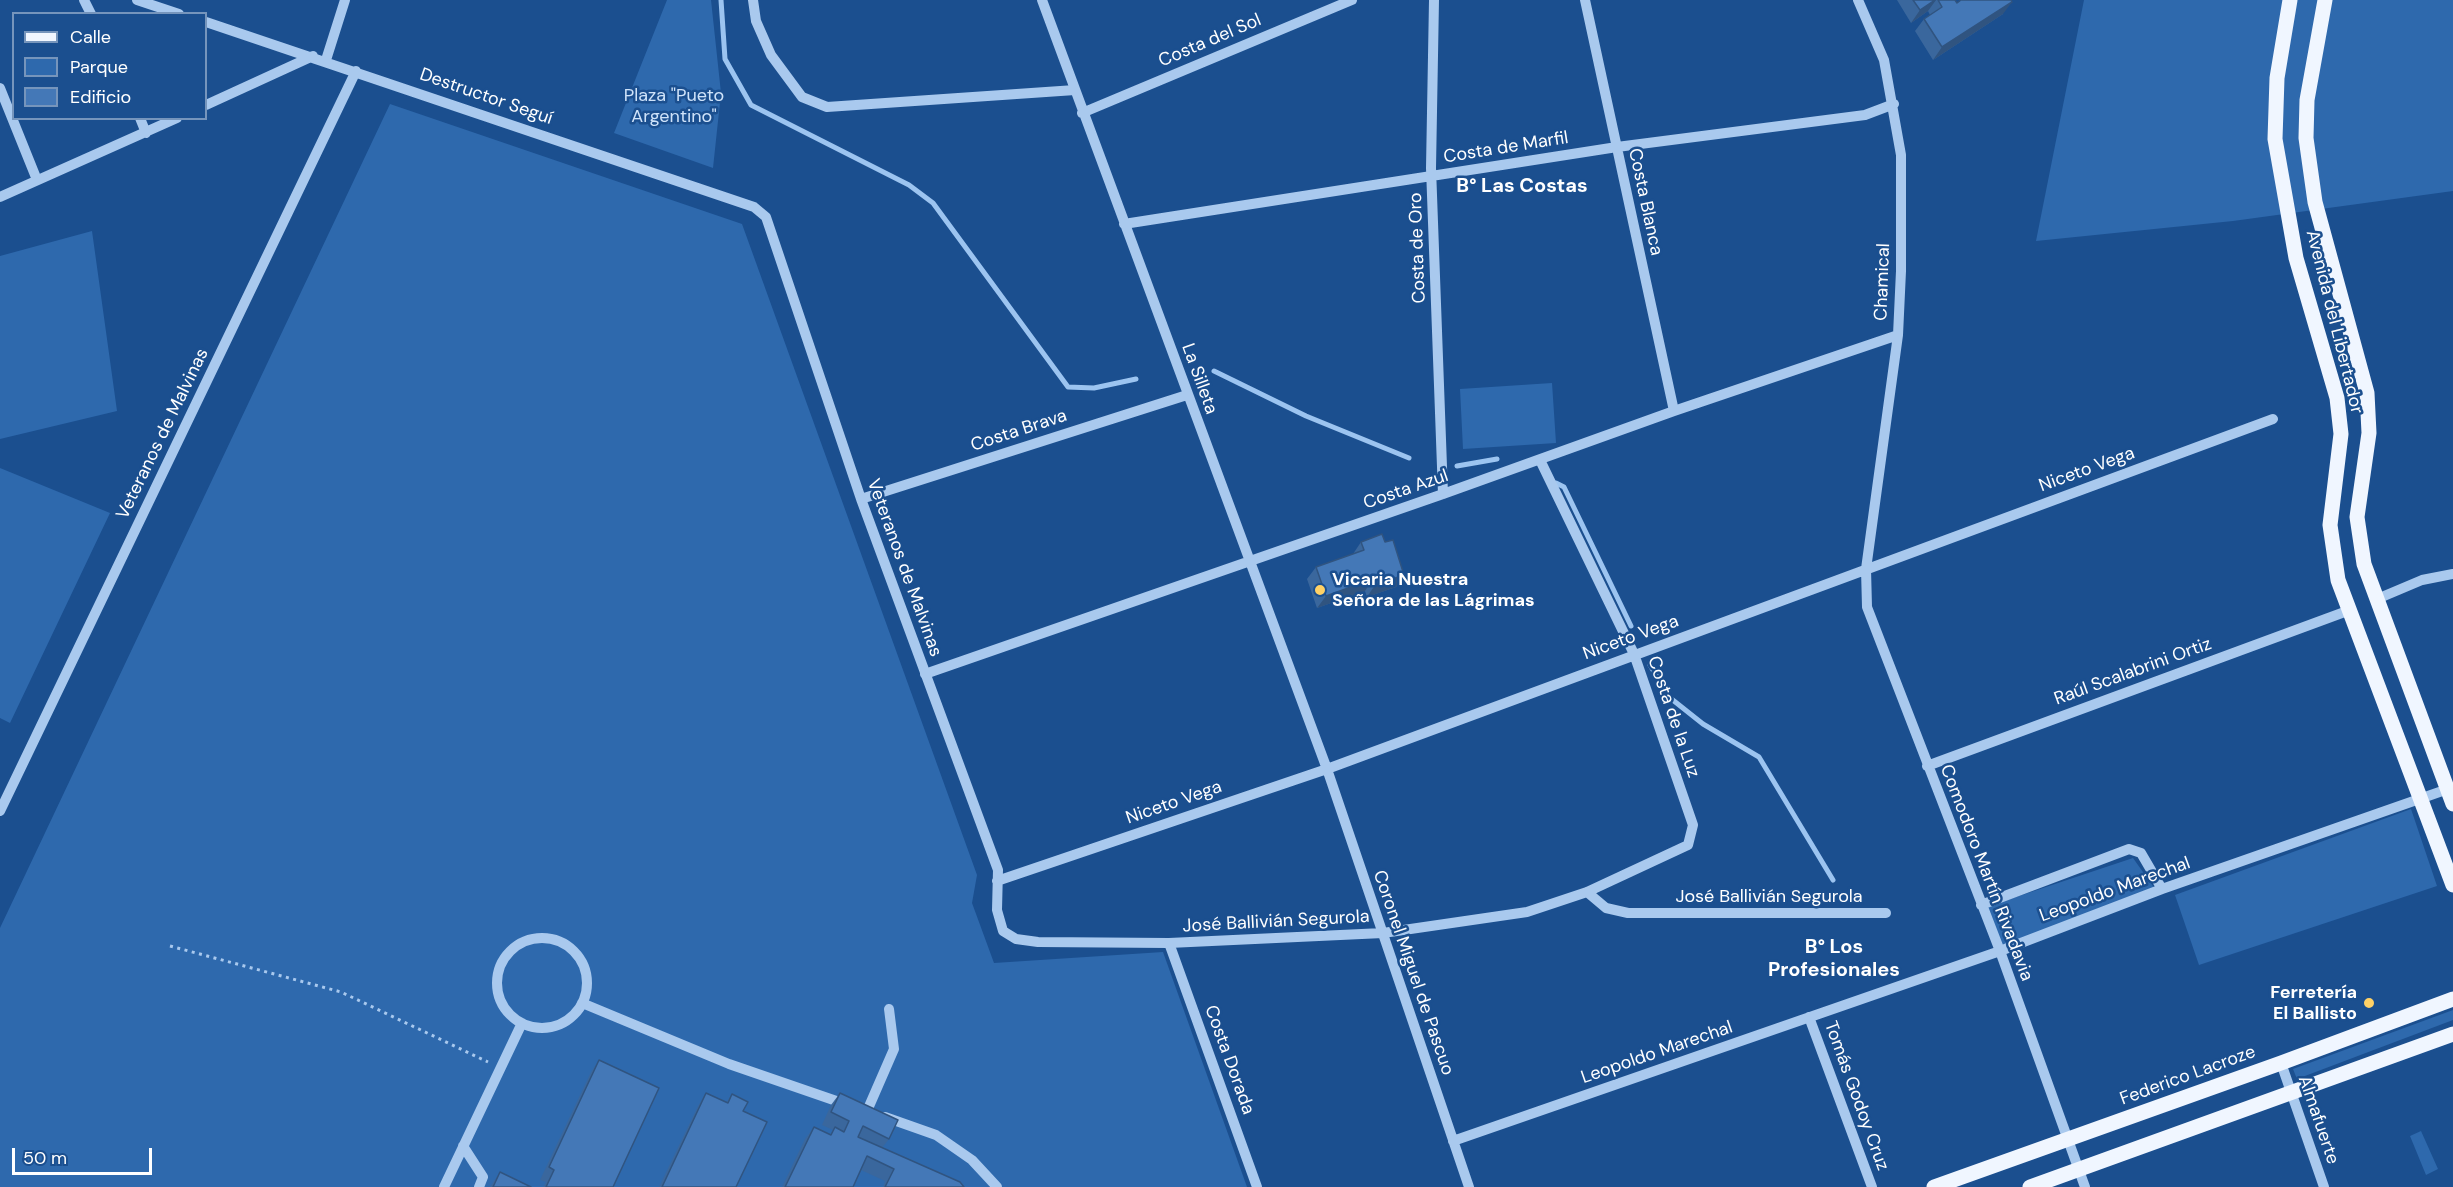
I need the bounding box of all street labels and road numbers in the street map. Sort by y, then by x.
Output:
street label: Costa del Sol [1155,10,1265,72]
street label: Destructor Seguí [417,64,555,130]
street label: Costa de Marfil [1442,127,1570,169]
street label: Costa Blanca [1623,146,1667,258]
street label: Costa de Oro [1405,192,1431,304]
street label: Avenida del Libertador [2301,228,2367,416]
street label: Chamical [1871,243,1895,321]
street label: La Silleta [1176,341,1222,417]
street label: Veteranos de Malvinas [112,345,214,523]
street label: Costa Brava [968,405,1070,457]
street label: Niceto Vega [2036,443,2138,497]
street label: Costa Azul [1361,465,1451,515]
street label: Veteranos de Malvinas [862,476,946,660]
street label: Niceto Vega [1580,611,1682,665]
street label: Raúl Scalabrini Ortiz [2052,634,2214,710]
street label: Costa de la Luz [1642,654,1704,780]
street label: Comodoro Martín Rivadavia [1935,762,2037,984]
street label: Niceto Vega [1123,776,1225,830]
street label: Leopoldo Marechal [2037,853,2193,927]
street label: Coronel Miguel de Pascuo [1368,868,1458,1078]
street label: José Ballivián Segurola [1675,886,1863,908]
street label: José Ballivián Segurola [1182,906,1370,938]
street label: Costa Dorada [1199,1003,1259,1117]
street label: Leopoldo Marechal [1578,1017,1736,1089]
street label: Tomás Godoy Cruz [1819,1018,1893,1174]
street label: Federico Lacroze [2117,1041,2259,1111]
street label: Almafuerte [2293,1073,2343,1167]

